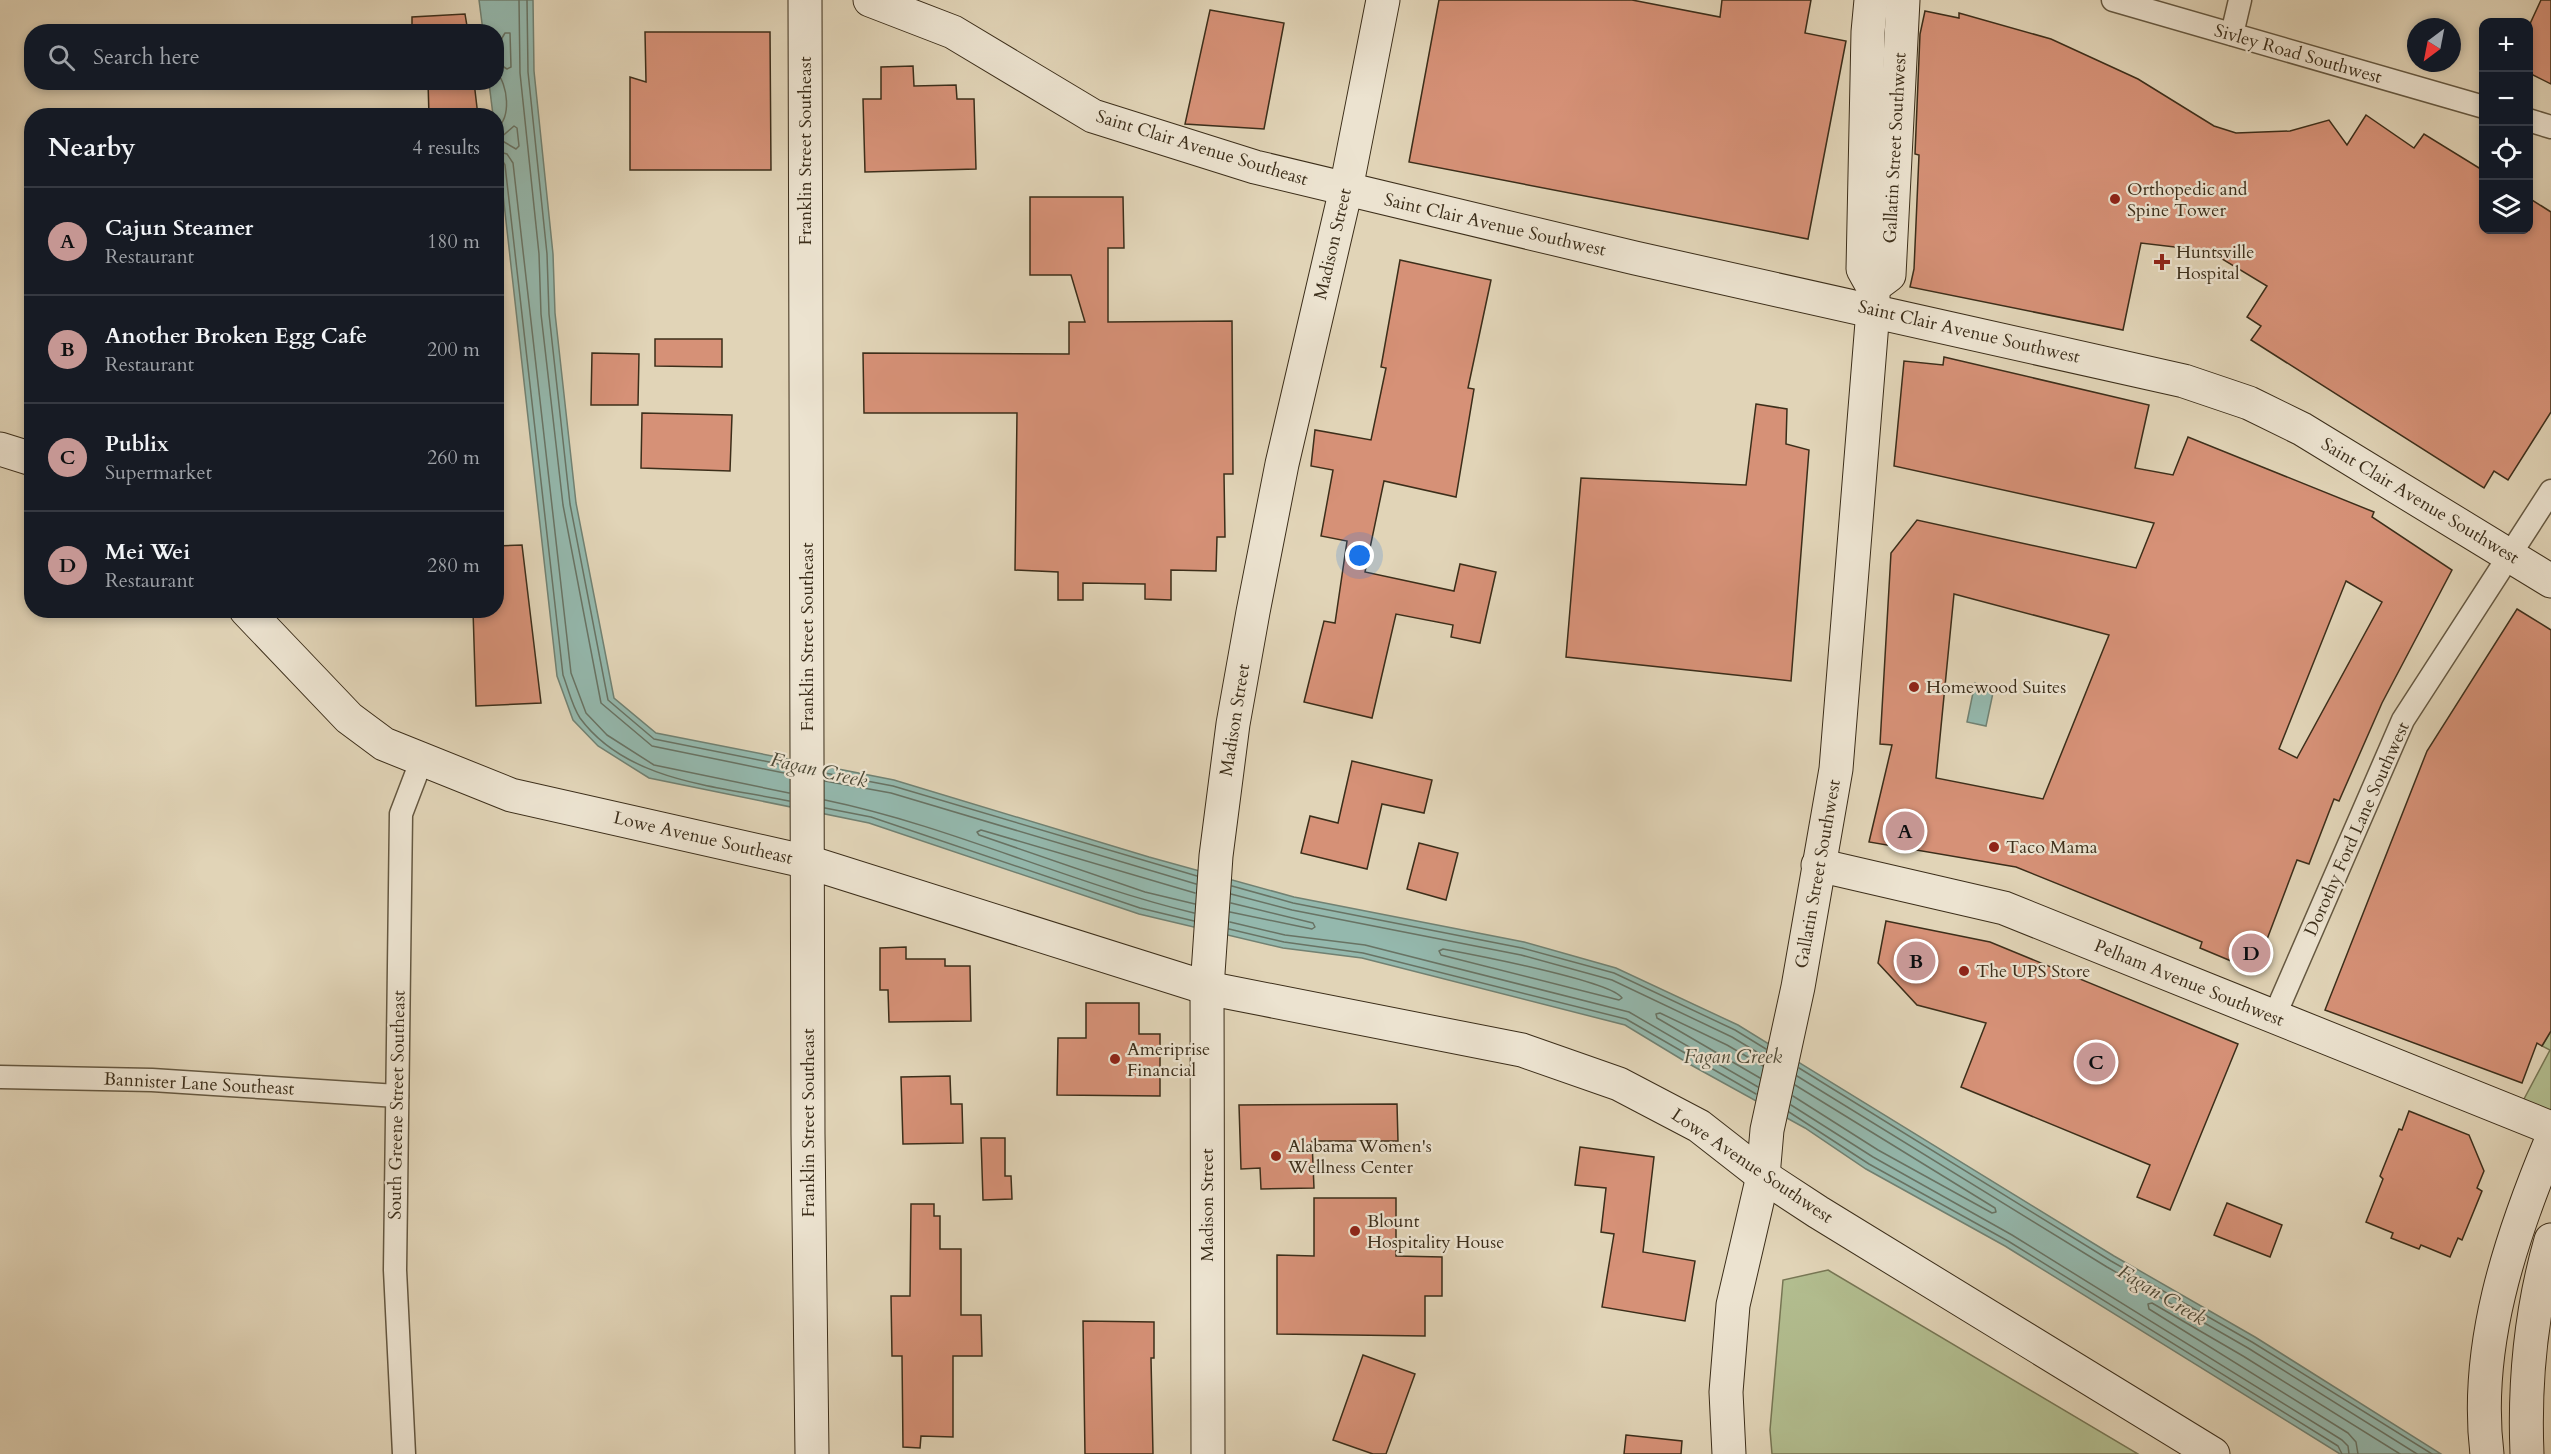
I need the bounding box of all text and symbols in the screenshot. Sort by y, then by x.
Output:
street label: Sivley Road Southwest [2211,18,2385,90]
north arrow [2407,18,2461,72]
map controls [2479,18,2533,234]
button: + [2479,18,2533,72]
search box [24,24,504,90]
icon: search [45,41,78,74]
text: Search here [93,42,200,72]
street label: Gallatin Street Southwest [1878,51,1913,244]
street label: Franklin Street Southeast [793,56,818,246]
button: − [2479,72,2533,126]
street label: Saint Clair Avenue Southeast [1093,104,1311,192]
button: locate [2479,126,2533,180]
text: Nearby [48,130,136,165]
text: 4 results [412,134,480,161]
place label: Orthopedic and Spine Tower [2127,177,2248,223]
button: layers [2479,180,2533,234]
street label: Madison Street [1308,186,1358,302]
street label: Saint Clair Avenue Southwest [1382,187,1609,263]
marker: Orthopedic and Spine Tower [2108,192,2122,206]
text: Cajun Steamer [105,213,253,243]
text: A [60,228,75,255]
text: 180 m [427,228,480,255]
place label: Huntsville Hospital [2176,240,2254,286]
text: Restaurant [105,243,194,270]
marker: Huntsville Hospital [2153,253,2171,271]
street label: Saint Clair Avenue Southwest [1856,294,2083,370]
text: Another Broken Egg Cafe [105,321,367,351]
text: B [60,336,75,363]
text: 200 m [427,336,480,363]
text: Restaurant [105,351,194,378]
text: Publix [105,429,169,459]
street label: Saint Clair Avenue Southwest [2316,432,2524,570]
text: C [60,444,75,471]
text: 260 m [427,444,480,471]
text: Supermarket [105,459,212,486]
text: Mei Wei [105,537,190,567]
your location [1345,541,1374,570]
street label: Franklin Street Southeast [795,542,820,732]
text: D [59,552,76,579]
text: 280 m [427,552,480,579]
text: Restaurant [105,567,194,594]
street label: Madison Street [1214,662,1256,778]
place label: Homewood Suites [1926,675,2066,700]
marker: Homewood Suites [1907,680,1921,694]
street label: Dorothy Ford Lane Southwest [2298,718,2416,940]
water label: Fagan Creek [768,746,870,794]
street label: Gallatin Street Southwest [1789,777,1847,970]
street label: Lowe Avenue Southeast [611,805,795,871]
pin: A [1886,808,1924,854]
place label: Taco Mama [2006,835,2098,860]
marker: Taco Mama [1987,840,2001,854]
pin: D [2232,930,2270,976]
street label: Pelham Avenue Southwest [2090,933,2288,1033]
pin: B [1896,938,1936,984]
place label: The UPS Store [1976,959,2090,984]
marker: The UPS Store [1957,964,1971,978]
street label: South Greene Street Southeast [382,990,412,1220]
street label: Franklin Street Southeast [796,1028,821,1218]
place label: Ameriprise Financial [1127,1037,1210,1083]
pin: C [2076,1040,2116,1084]
water label: Fagan Creek [1684,1043,1782,1070]
marker: Ameriprise Financial [1108,1052,1122,1066]
street label: Bannister Lane Southeast [103,1067,295,1101]
street label: Lowe Avenue Southwest [1666,1103,1838,1230]
place label: Alabama Women's Wellness Center [1287,1134,1432,1180]
street label: Madison Street [1195,1148,1220,1262]
marker: Alabama Women's Wellness Center [1269,1149,1283,1163]
place label: Blount Hospitality House [1367,1209,1504,1255]
marker: Blount Hospitality House [1348,1224,1362,1238]
water label: Fagan Creek [2113,1258,2211,1332]

